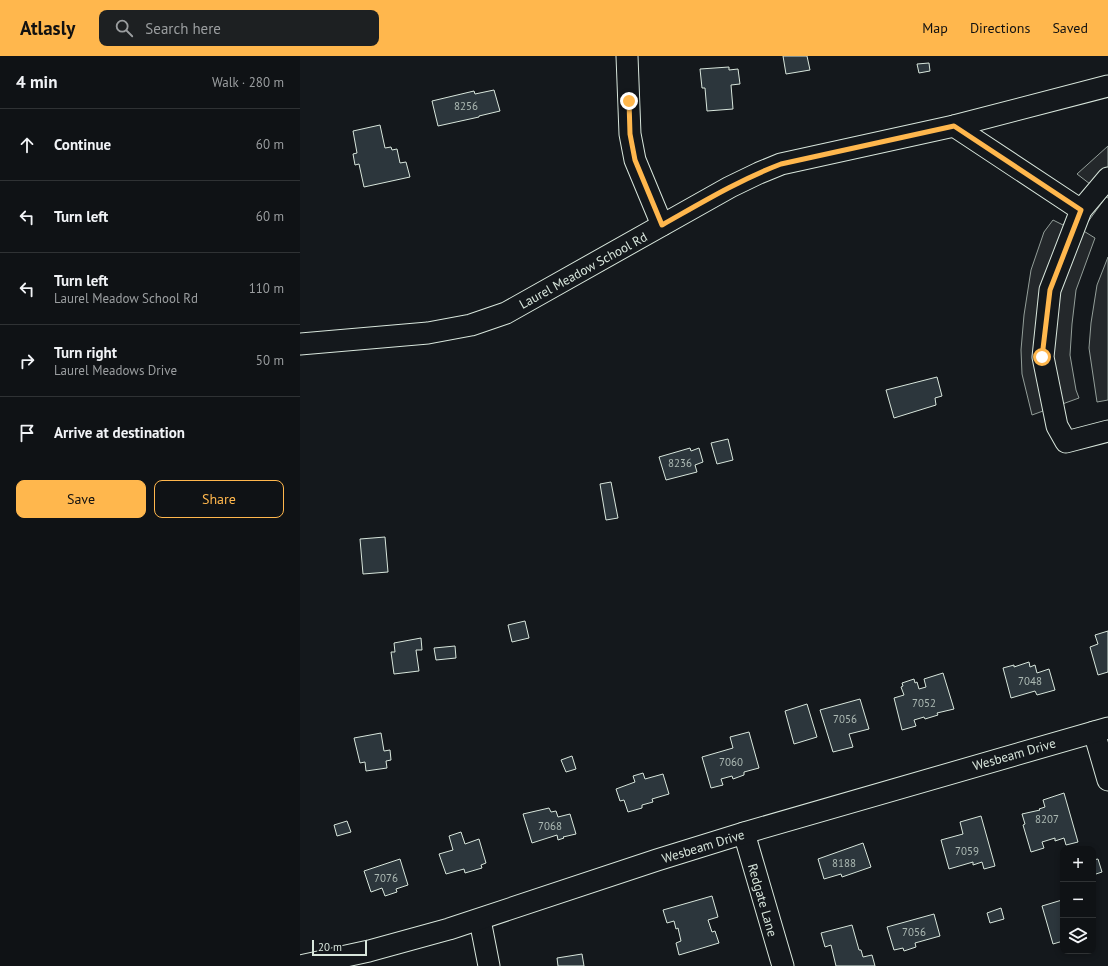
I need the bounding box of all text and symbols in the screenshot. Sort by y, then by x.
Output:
search box [99,10,379,46]
text: Atlasly [20,16,75,40]
icon: search [113,17,135,39]
text: Search here [145,19,221,38]
text: Map [922,19,948,37]
text: Directions [970,19,1030,37]
text: Saved [1052,19,1088,37]
text: 4 min [16,71,57,93]
text: Walk · 280 m [212,74,284,91]
route end [620,92,638,110]
house number: 8256 [454,99,478,113]
icon: ahead [16,134,38,156]
text: Continue [54,135,111,154]
text: 60 m [256,136,284,153]
icon: left [16,206,38,228]
text: Turn left [54,207,108,226]
text: 60 m [256,208,284,225]
street label: Laurel Meadow School Rd [516,228,650,313]
text: Turn left [54,271,108,290]
icon: left [16,278,38,300]
text: 110 m [249,280,284,297]
text: Laurel Meadow School Rd [54,290,198,307]
text: Turn right [54,343,117,362]
route start [1033,348,1051,366]
icon: right [16,350,38,372]
text: 50 m [256,352,284,369]
text: Laurel Meadows Drive [54,362,177,379]
icon: arrive [16,422,38,444]
text: Arrive at destination [54,423,185,442]
house number: 8236 [668,456,692,470]
button: Save [16,480,146,518]
button: Share [154,480,284,518]
house number: 7048 [1018,674,1042,688]
house number: 7052 [912,696,936,710]
house number: 7056 [833,712,857,726]
street label: Wesbeam Drive [971,735,1058,774]
house number: 7060 [719,755,743,769]
house number: 8207 [1035,812,1059,826]
house number: 7068 [538,819,562,833]
street label: Wesbeam Drive [660,826,747,867]
house number: 7059 [955,844,979,858]
map controls [1060,846,1096,954]
button: + [1060,846,1096,882]
house number: 8188 [832,856,856,870]
street label: Redgate Lane [744,862,781,939]
house number: 7076 [374,871,398,885]
button: − [1060,882,1096,918]
button: layers [1060,918,1096,954]
house number: 7056 [902,925,926,939]
scale bar [312,938,367,957]
text: 20 m [318,940,342,954]

